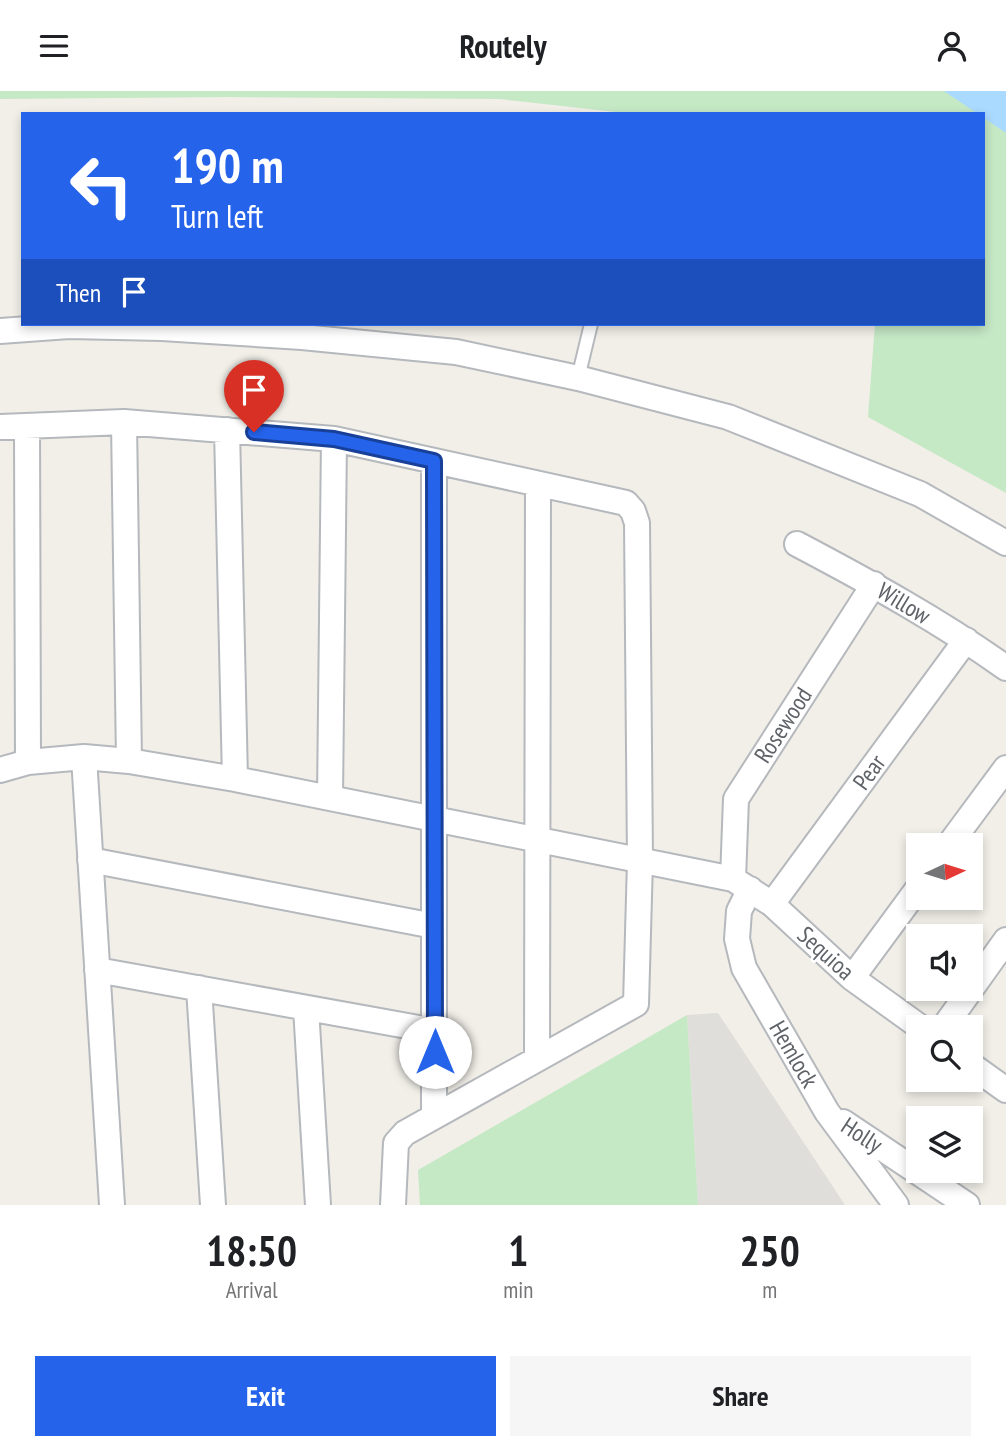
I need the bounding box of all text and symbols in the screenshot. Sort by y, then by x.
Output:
text: Routely [460,25,546,67]
icon: menu [35,27,73,65]
icon: person [933,27,971,65]
text: 190 m [171,133,284,197]
icon: left [56,140,147,231]
text: Turn left [171,195,263,237]
icon: arrive [115,273,153,311]
text: Then [56,276,101,309]
pin [224,360,284,432]
icon: arrive [235,371,273,409]
street label: Willow [872,575,937,631]
street label: Rosewood [747,681,819,769]
street label: Pear [846,748,892,796]
north arrow [906,833,984,910]
map controls [906,833,983,1183]
street label: Sequioa [791,919,861,987]
button: sound [906,924,983,1001]
position arrow [398,1015,472,1089]
street label: Hemlock [763,1015,826,1094]
button: search [906,1015,983,1092]
button: layers [906,1106,983,1183]
street label: Holly [835,1110,889,1160]
text: 18:50 [206,1223,297,1278]
text: 1 [508,1223,528,1278]
text: 250 [740,1223,800,1278]
text: Arrival [226,1275,278,1304]
text: min [503,1275,533,1304]
text: m [762,1275,777,1304]
button: Exit [35,1356,496,1436]
button: Share [510,1356,971,1436]

